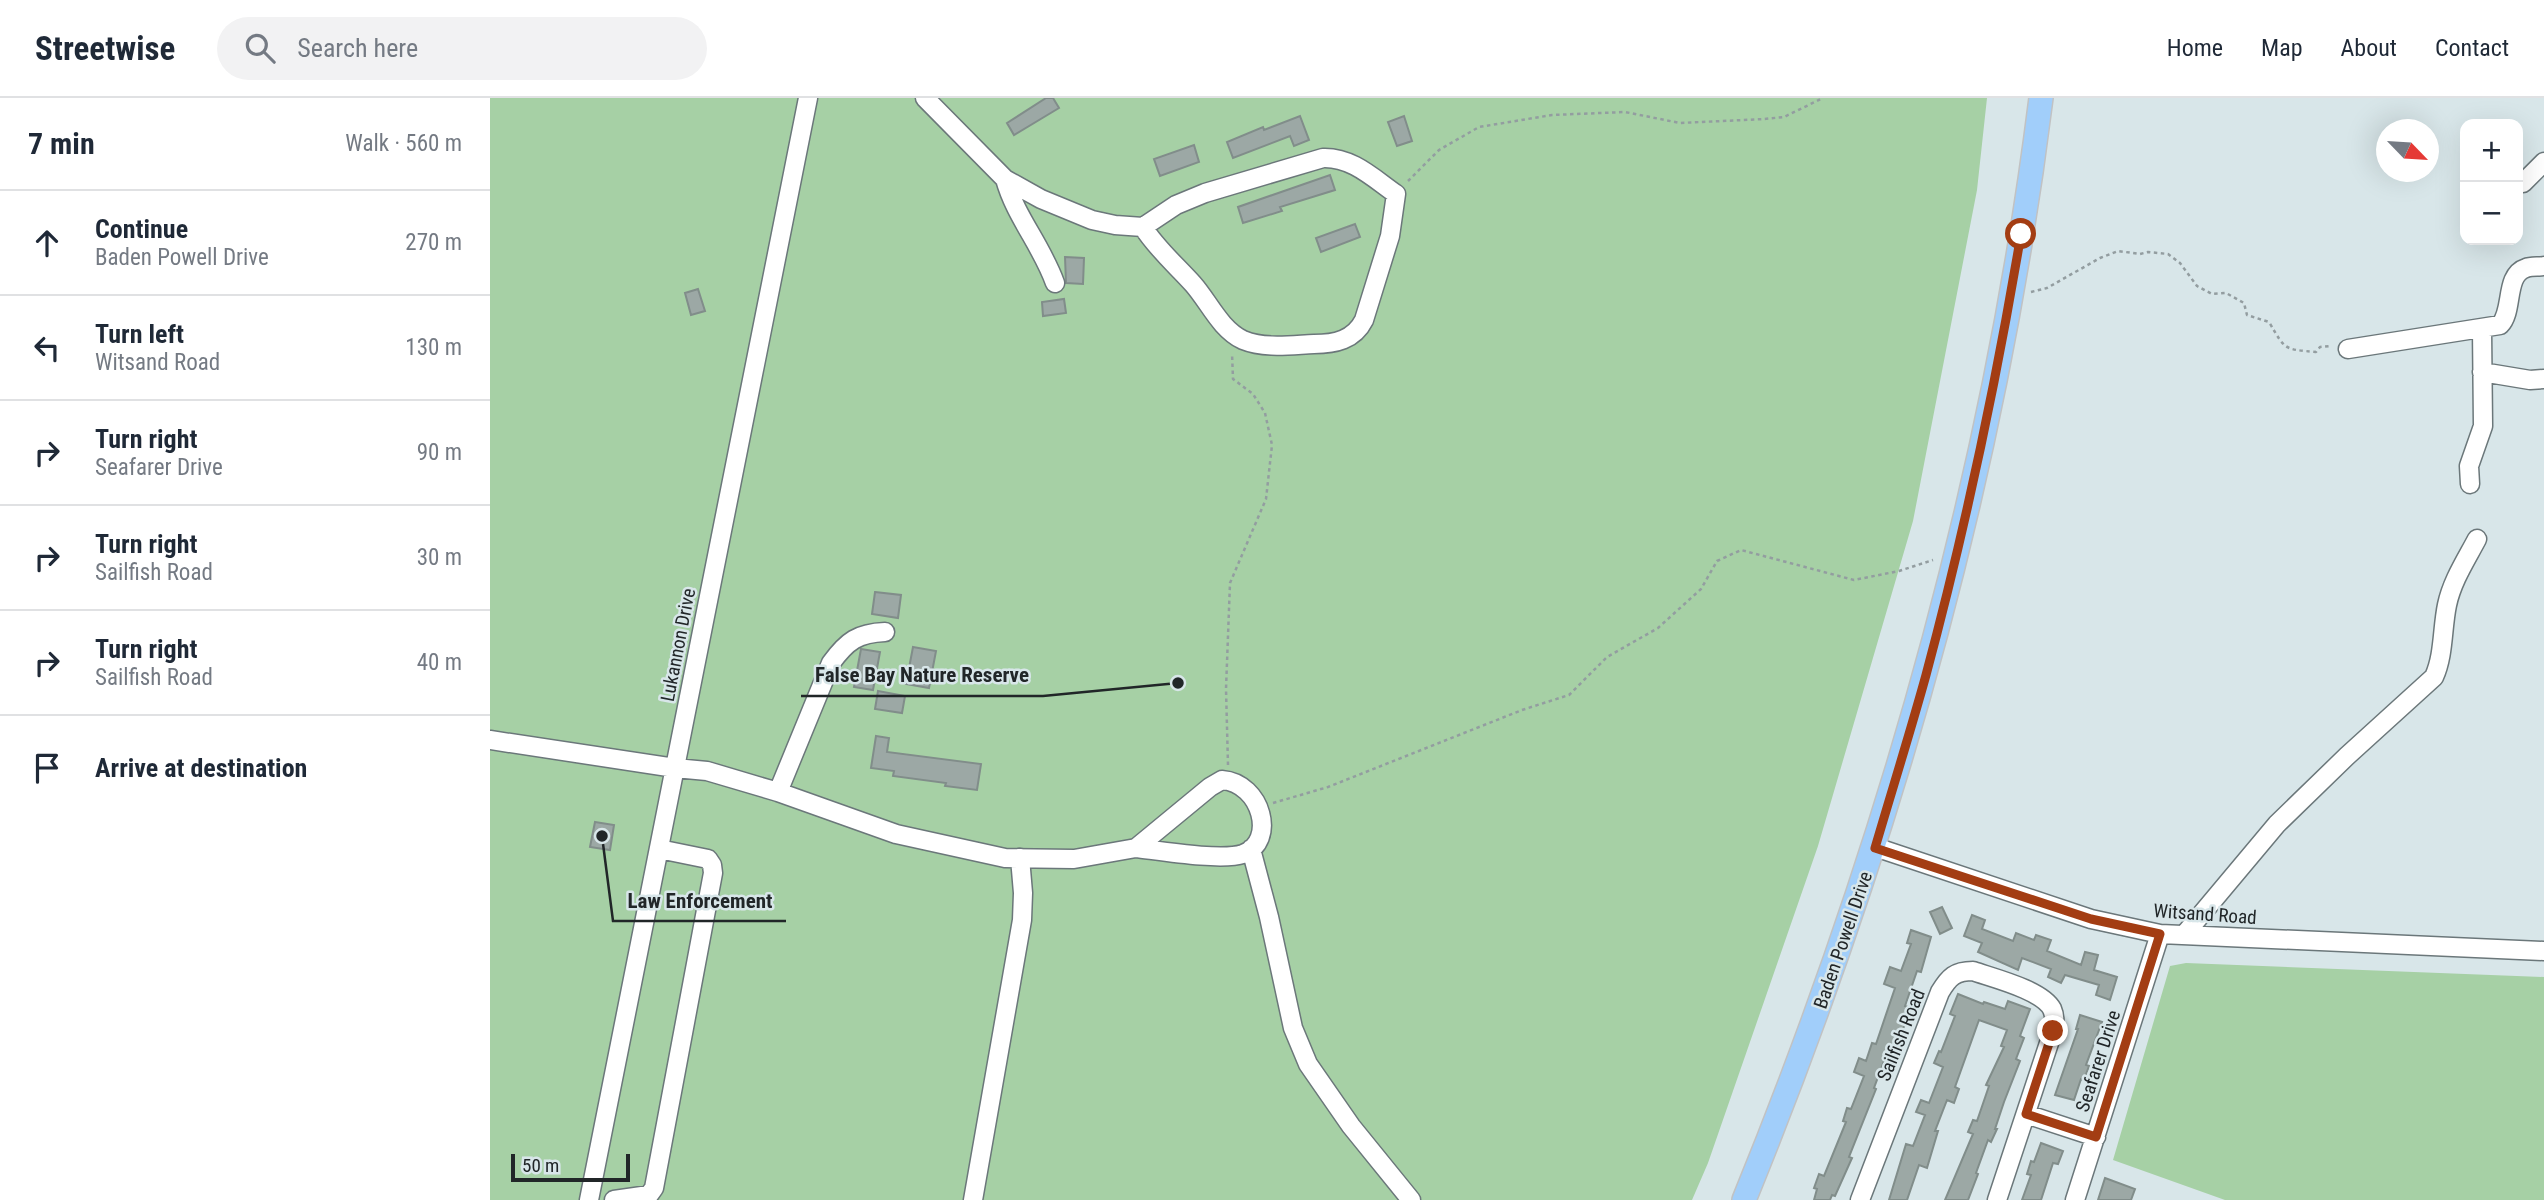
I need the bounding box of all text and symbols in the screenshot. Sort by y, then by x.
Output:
search box [217,17,707,80]
text: Streetwise [35,29,175,68]
icon: search [241,29,279,67]
text: Search here [297,33,418,63]
text: Home [2167,34,2223,62]
text: Map [2261,34,2303,62]
text: About [2341,34,2397,62]
text: Contact [2435,34,2509,62]
north arrow [2376,119,2439,182]
map controls [2460,119,2523,245]
button: + [2460,119,2523,182]
text: 7 min [28,126,95,161]
text: Walk · 560 m [345,130,462,157]
button: − [2460,182,2523,245]
text: Continue [95,214,188,244]
route start [2005,218,2036,249]
icon: ahead [28,224,66,262]
text: 270 m [405,229,462,256]
text: Baden Powell Drive [95,244,269,271]
text: Turn left [95,319,184,349]
icon: left [28,329,66,367]
text: 130 m [405,334,462,361]
text: Witsand Road [95,349,220,376]
text: Turn right [95,424,197,454]
icon: right [28,434,66,472]
text: 90 m [417,439,462,466]
text: Seafarer Drive [95,454,223,481]
text: Turn right [95,529,197,559]
icon: right [28,539,66,577]
text: 30 m [417,544,462,571]
text: Sailfish Road [95,559,213,586]
street label: Lukannon Drive [656,586,700,704]
text: Turn right [95,634,197,664]
icon: right [28,644,66,682]
text: 40 m [417,649,462,676]
callout: False Bay Nature Reserve [801,654,1043,696]
text: False Bay Nature Reserve [815,663,1029,687]
text: Sailfish Road [95,664,213,691]
icon: arrive [28,749,66,787]
text: Arrive at destination [95,753,307,783]
street label: Baden Powell Drive [1809,868,1877,1012]
callout: Law Enforcement [613,879,786,921]
text: Law Enforcement [628,889,772,913]
street label: Witsand Road [2153,899,2257,929]
street label: Sailfish Road [1872,986,1930,1084]
street label: Seafarer Drive [2071,1007,2125,1115]
route end [2037,1015,2068,1046]
scale bar [511,1151,630,1183]
text: 50 m [522,1154,559,1177]

